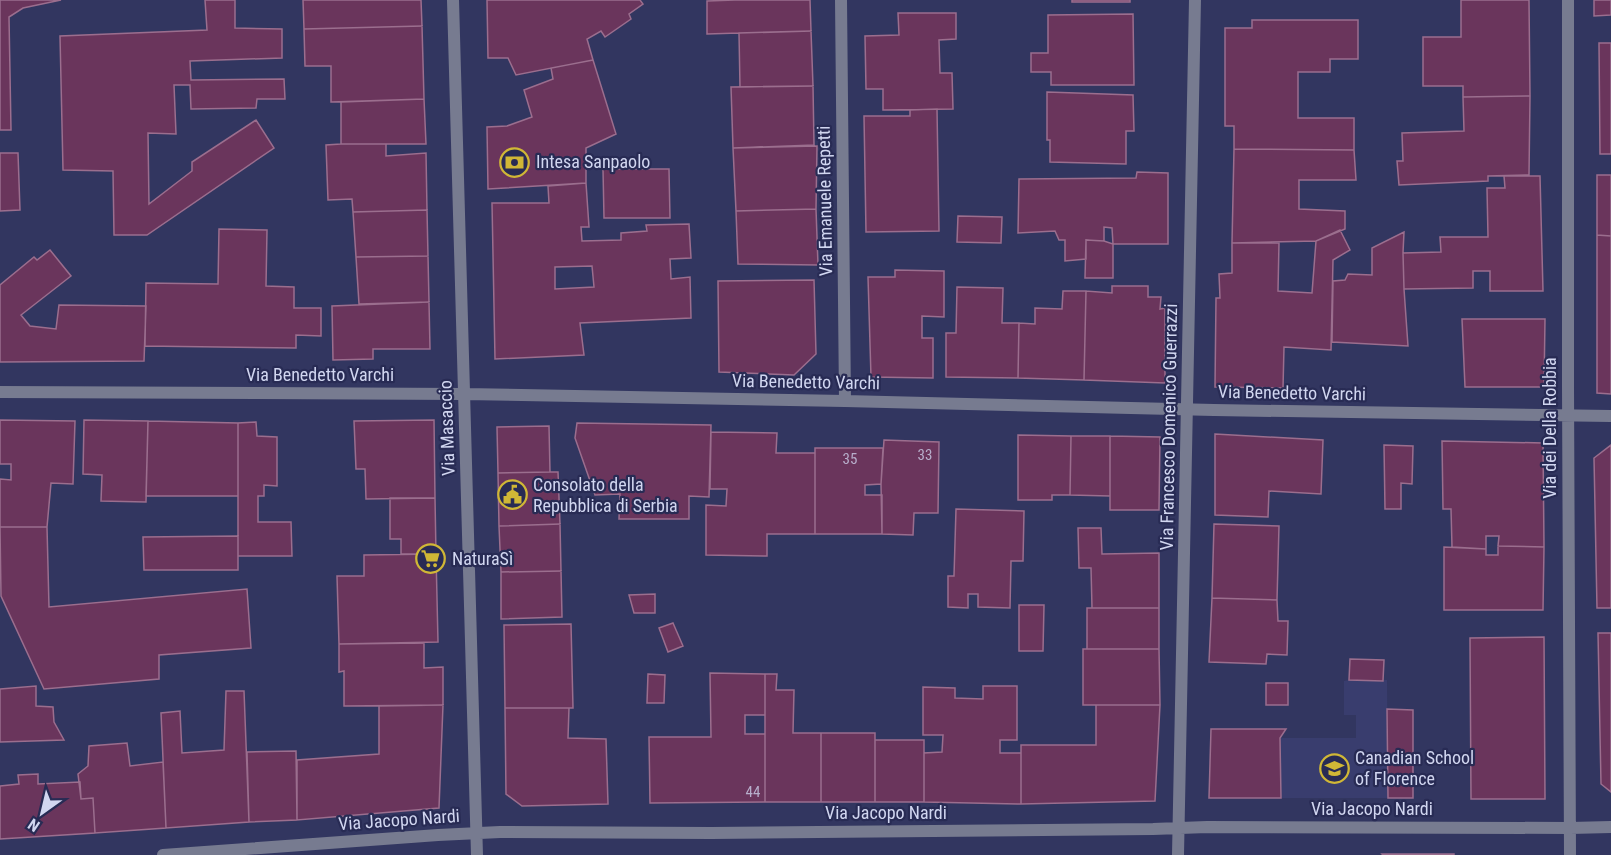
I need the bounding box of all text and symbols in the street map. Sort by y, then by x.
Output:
street label: Via Emanuele Repetti [813,125,836,277]
bank icon: Intesa Sanpaolo [499,146,531,178]
place label: Intesa Sanpaolo [536,151,650,172]
street label: Via Francesco Domenico Guerrazzi [1156,303,1181,551]
street label: Via dei Della Robbia [1539,357,1560,499]
street label: Via Benedetto Varchi [246,364,394,385]
street label: Via Benedetto Varchi [732,370,880,393]
street label: Via Masaccio [434,380,459,476]
street label: Via Benedetto Varchi [1218,381,1366,404]
house number: 33 [918,446,932,464]
house number: 35 [843,450,857,468]
place label: Consolato della Repubblica di Serbia [533,474,678,516]
public building icon: Consolato della Repubblica di Serbia [496,479,528,511]
supermarket icon: NaturaSì [415,543,447,575]
place label: NaturaSì [452,548,513,569]
place label: Canadian School of Florence [1355,747,1474,789]
school or university icon: Canadian School of Florence [1318,752,1350,784]
north arrow [12,783,72,843]
house number: 44 [746,783,760,801]
street label: Via Jacopo Nardi [1311,798,1433,819]
street label: Via Jacopo Nardi [825,802,947,823]
street label: Via Jacopo Nardi [337,805,460,834]
text: N [25,814,43,836]

